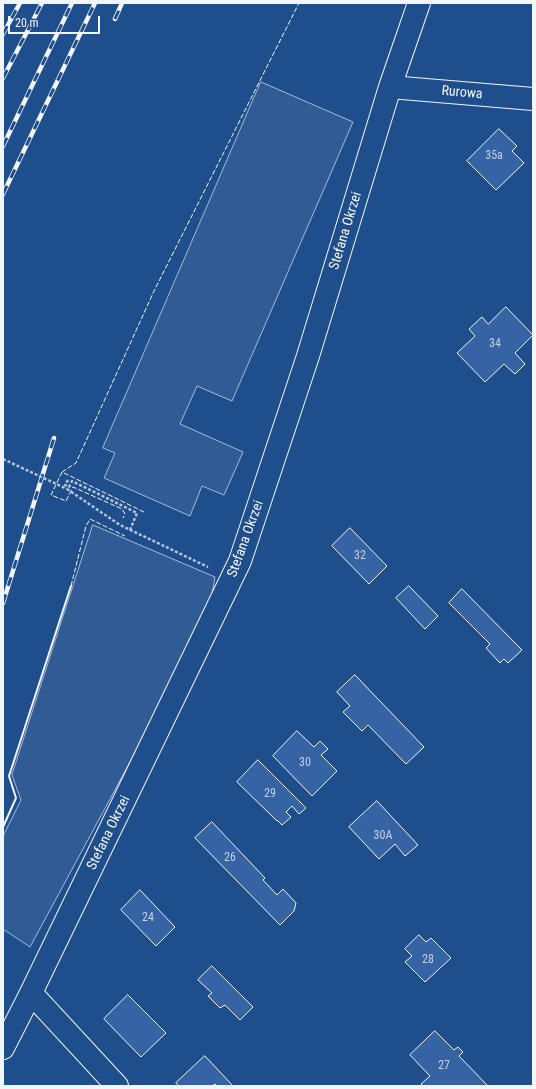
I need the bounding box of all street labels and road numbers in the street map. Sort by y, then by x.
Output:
street label: Rurowa [441,83,483,103]
street label: Stefana Okrzei [326,190,366,272]
street label: Stefana Okrzei [224,498,268,580]
street label: Stefana Okrzei [84,793,134,873]

